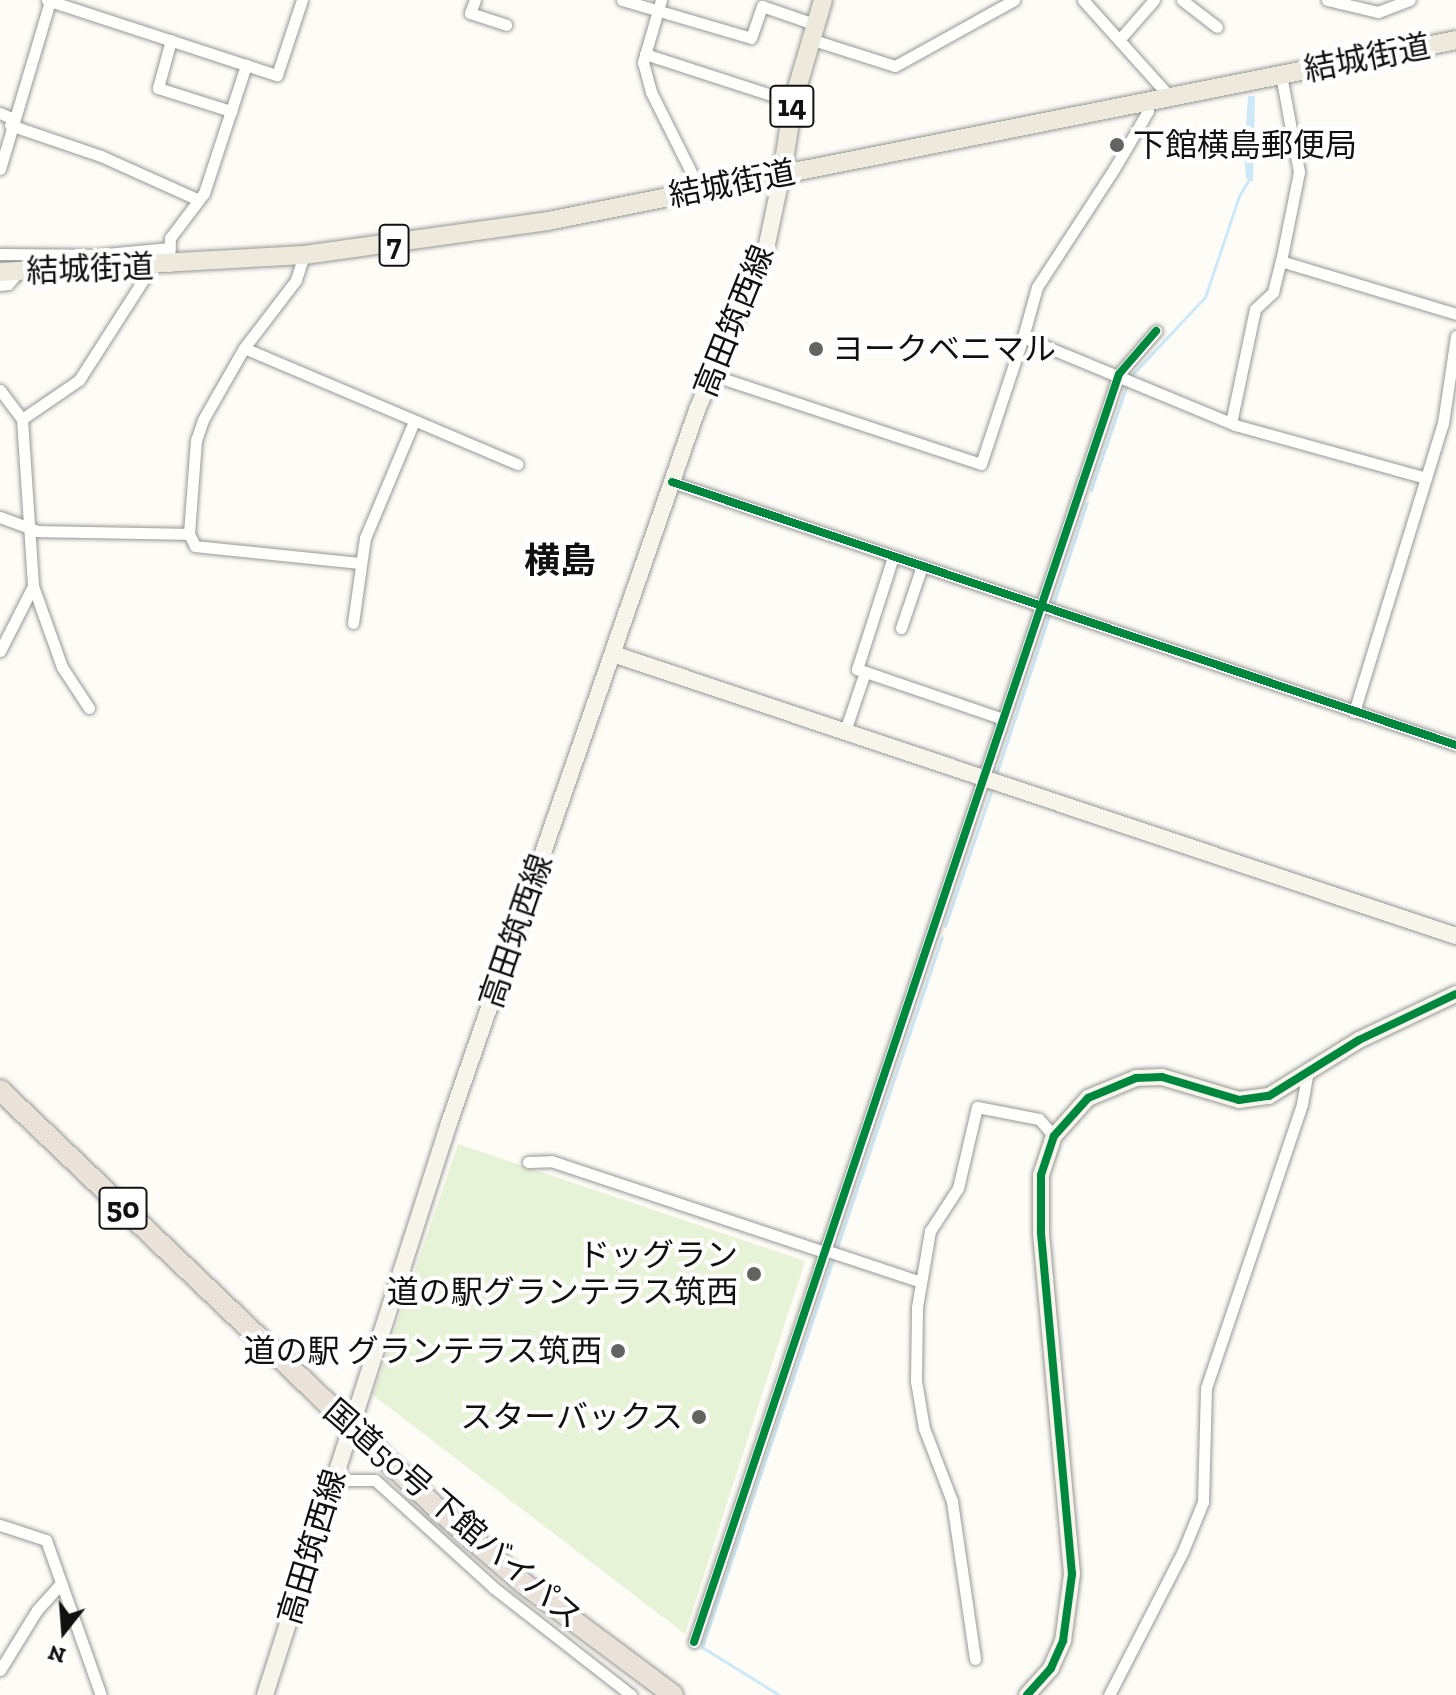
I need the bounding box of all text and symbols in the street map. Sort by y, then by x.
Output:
street label: 結城街道 [1301,27,1433,89]
road number: 14 [768,80,816,132]
place label: 下館横島郵便局 [1133,126,1357,164]
marker: 下館横島郵便局 [1108,136,1126,154]
street label: 結城街道 [666,153,798,215]
road number: 7 [378,219,410,271]
street label: 高田筑西線 [686,240,782,402]
street label: 結城街道 [25,248,155,290]
place label: ヨークベニマル [832,330,1056,368]
marker: ヨークベニマル [807,340,825,358]
district label: 横島 [524,539,596,583]
street label: 高田筑西線 [472,849,560,1013]
road number: 50 [97,1182,149,1234]
place label: ドッグラン 道の駅グランテラス筑西 [386,1237,738,1312]
marker: ドッグラン 道の駅グランテラス筑西 [745,1265,763,1283]
place label: 道の駅 グランテラス筑西 [243,1332,602,1370]
marker: 道の駅 グランテラス筑西 [609,1342,627,1360]
street label: 国道50号 下館バイパス [316,1391,590,1637]
place label: スターバックス [459,1398,683,1436]
marker: スターバックス [690,1408,708,1426]
street label: 高田筑西線 [270,1465,354,1629]
north arrow [24,1591,104,1671]
text: N [45,1639,69,1670]

